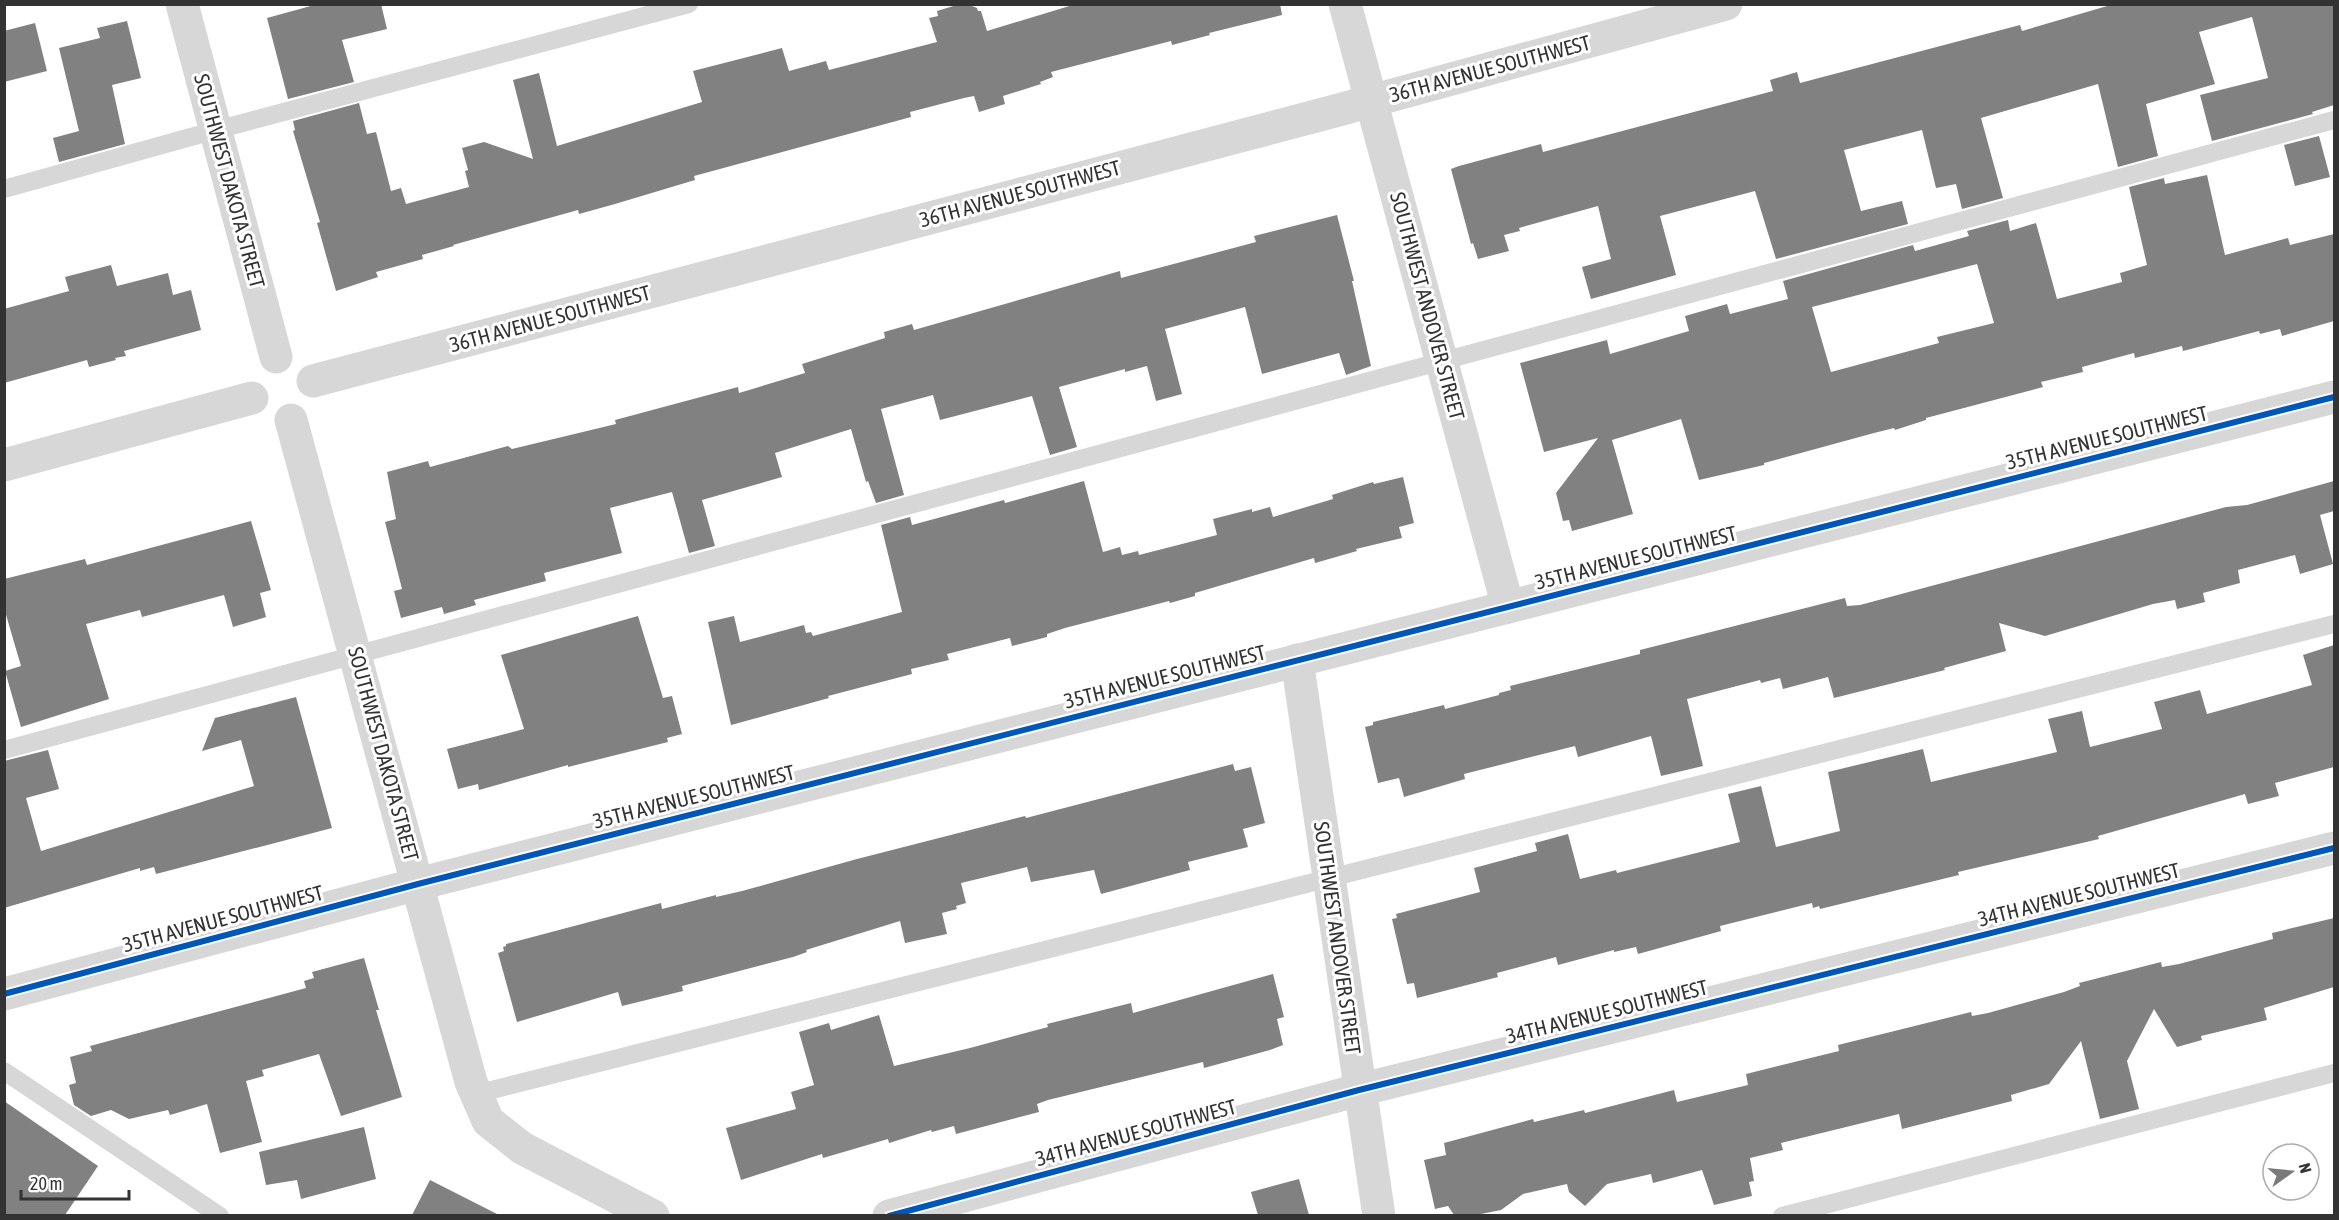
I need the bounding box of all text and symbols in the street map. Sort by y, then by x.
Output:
street label: 36TH AVENUE SOUTHWEST [1387,30,1593,106]
street label: SOUTHWEST DAKOTA STREET [190,71,270,290]
street label: 36TH AVENUE SOUTHWEST [917,155,1123,231]
street label: SOUTHWEST ANDOVER STREET [1386,189,1470,422]
street label: 36TH AVENUE SOUTHWEST [447,280,653,356]
street label: 35TH AVENUE SOUTHWEST [2003,400,2210,474]
street label: 35TH AVENUE SOUTHWEST [1532,520,1739,594]
street label: 35TH AVENUE SOUTHWEST [1061,639,1268,713]
street label: SOUTHWEST DAKOTA STREET [344,644,424,863]
street label: 35TH AVENUE SOUTHWEST [590,759,797,833]
street label: SOUTHWEST ANDOVER STREET [1310,820,1366,1056]
street label: 34TH AVENUE SOUTHWEST [1975,857,2182,931]
street label: 35TH AVENUE SOUTHWEST [120,880,326,956]
street label: 34TH AVENUE SOUTHWEST [1503,974,1710,1048]
street label: 34TH AVENUE SOUTHWEST [1033,1094,1239,1170]
north arrow [2261,1142,2321,1202]
text: N [2296,1161,2315,1175]
scale bar [21,1163,129,1201]
text: 20 m [30,1173,62,1194]

